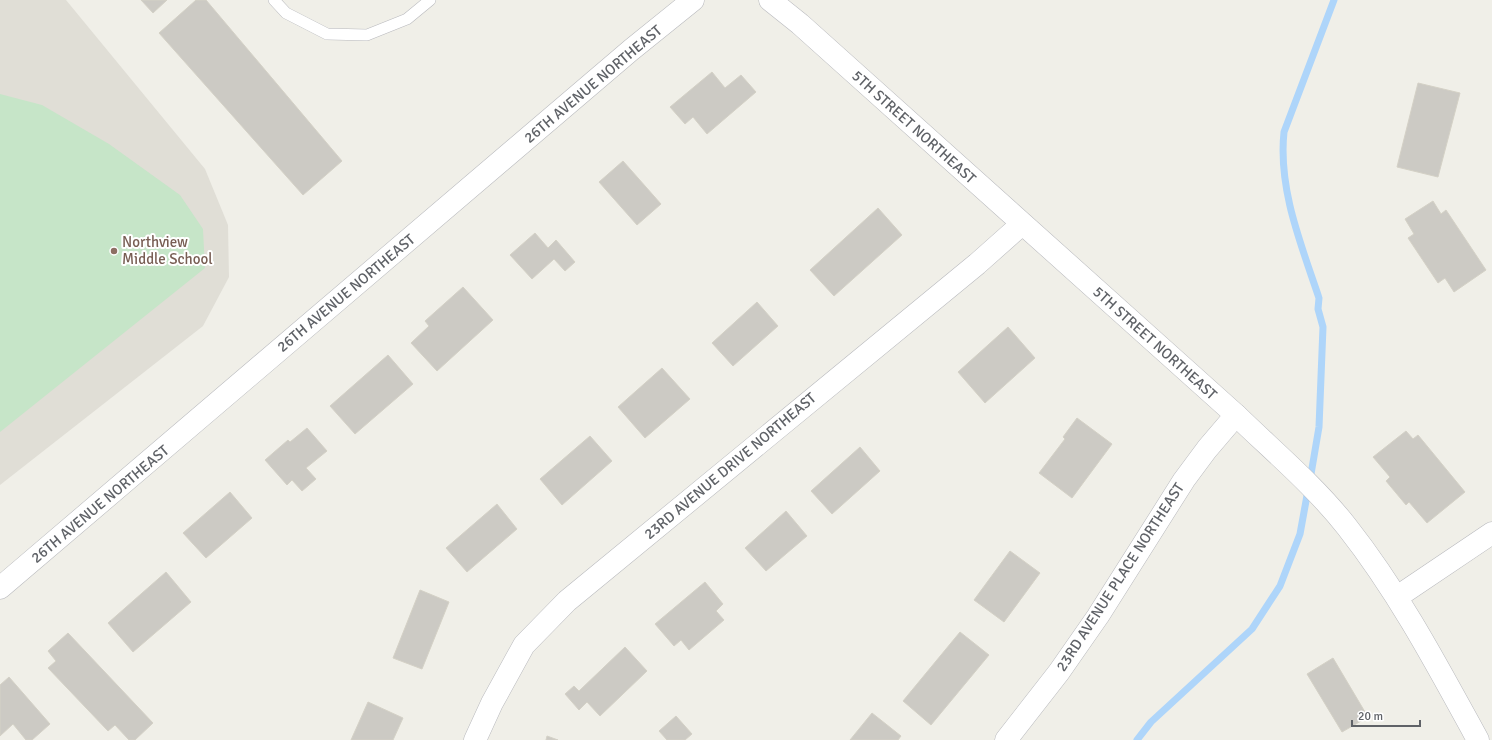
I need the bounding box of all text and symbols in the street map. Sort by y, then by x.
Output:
street label: 26TH AVENUE NORTHEAST [521,21,666,147]
street label: 5TH STREET NORTHEAST [848,67,980,188]
street label: 26TH AVENUE NORTHEAST [274,230,419,356]
place label: Northview Middle School [122,233,213,268]
marker: Northview Middle School [109,246,119,256]
street label: 5TH STREET NORTHEAST [1089,283,1221,404]
street label: 23RD AVENUE DRIVE NORTHEAST [640,388,820,543]
street label: 26TH AVENUE NORTHEAST [28,441,173,567]
street label: 23RD AVENUE PLACE NORTHEAST [1052,479,1188,675]
scale bar [1352,702,1420,728]
text: 20 m [1358,709,1383,724]

